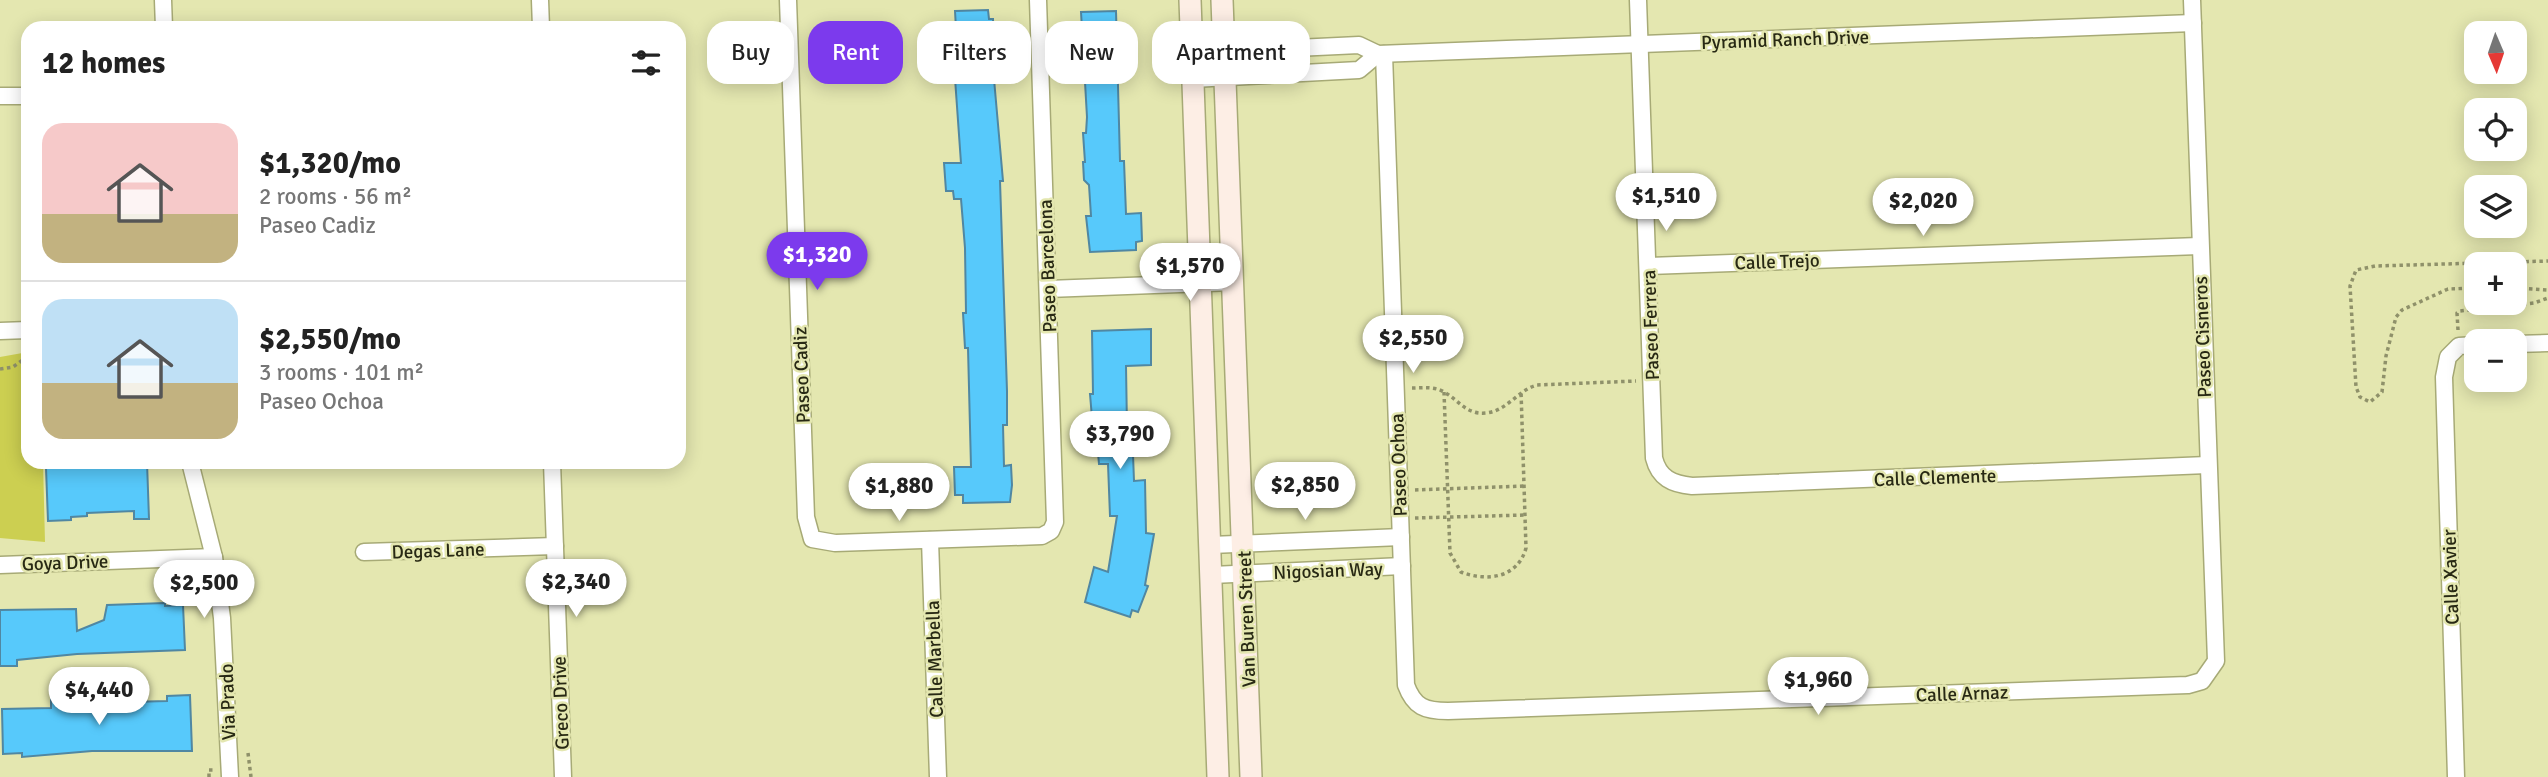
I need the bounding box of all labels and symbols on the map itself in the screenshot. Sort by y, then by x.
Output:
north arrow [2464,21,2527,84]
street label: Pyramid Ranch Drive [1701,25,1869,55]
pin: $1,510 [1609,174,1723,233]
pin: $2,020 [1866,178,1980,238]
street label: Paseo Barcelona [1034,199,1062,333]
pin: $1,320 [760,232,874,292]
pin: $1,570 [1133,244,1247,303]
street label: Calle Trejo [1734,249,1820,275]
street label: Paseo Ferrera [1637,269,1665,381]
street label: Paseo Cisneros [2189,276,2217,398]
pin: $2,550 [1356,316,1470,375]
street label: Paseo Cadiz [788,326,816,424]
pin: $3,790 [1063,412,1177,471]
street label: Paseo Ochoa [1385,413,1413,517]
pin: $2,850 [1248,462,1362,522]
pin: $1,880 [842,463,956,523]
street label: Calle Clemente [1873,464,1997,492]
street label: Calle Xavier [2437,529,2465,625]
street label: Degas Lane [391,537,485,565]
street label: Goya Drive [21,549,109,577]
street label: Van Buren Street [1233,550,1261,688]
street label: Nigosian Way [1273,557,1383,585]
pin: $2,500 [147,560,261,620]
pin: $2,340 [519,560,633,619]
street label: Calle Marbella [921,600,949,718]
street label: Greco Drive [547,656,575,750]
pin: $1,960 [1761,658,1875,717]
street label: Via Prado [215,663,241,741]
pin: $4,440 [42,668,156,727]
street label: Calle Arnaz [1915,680,2009,708]

